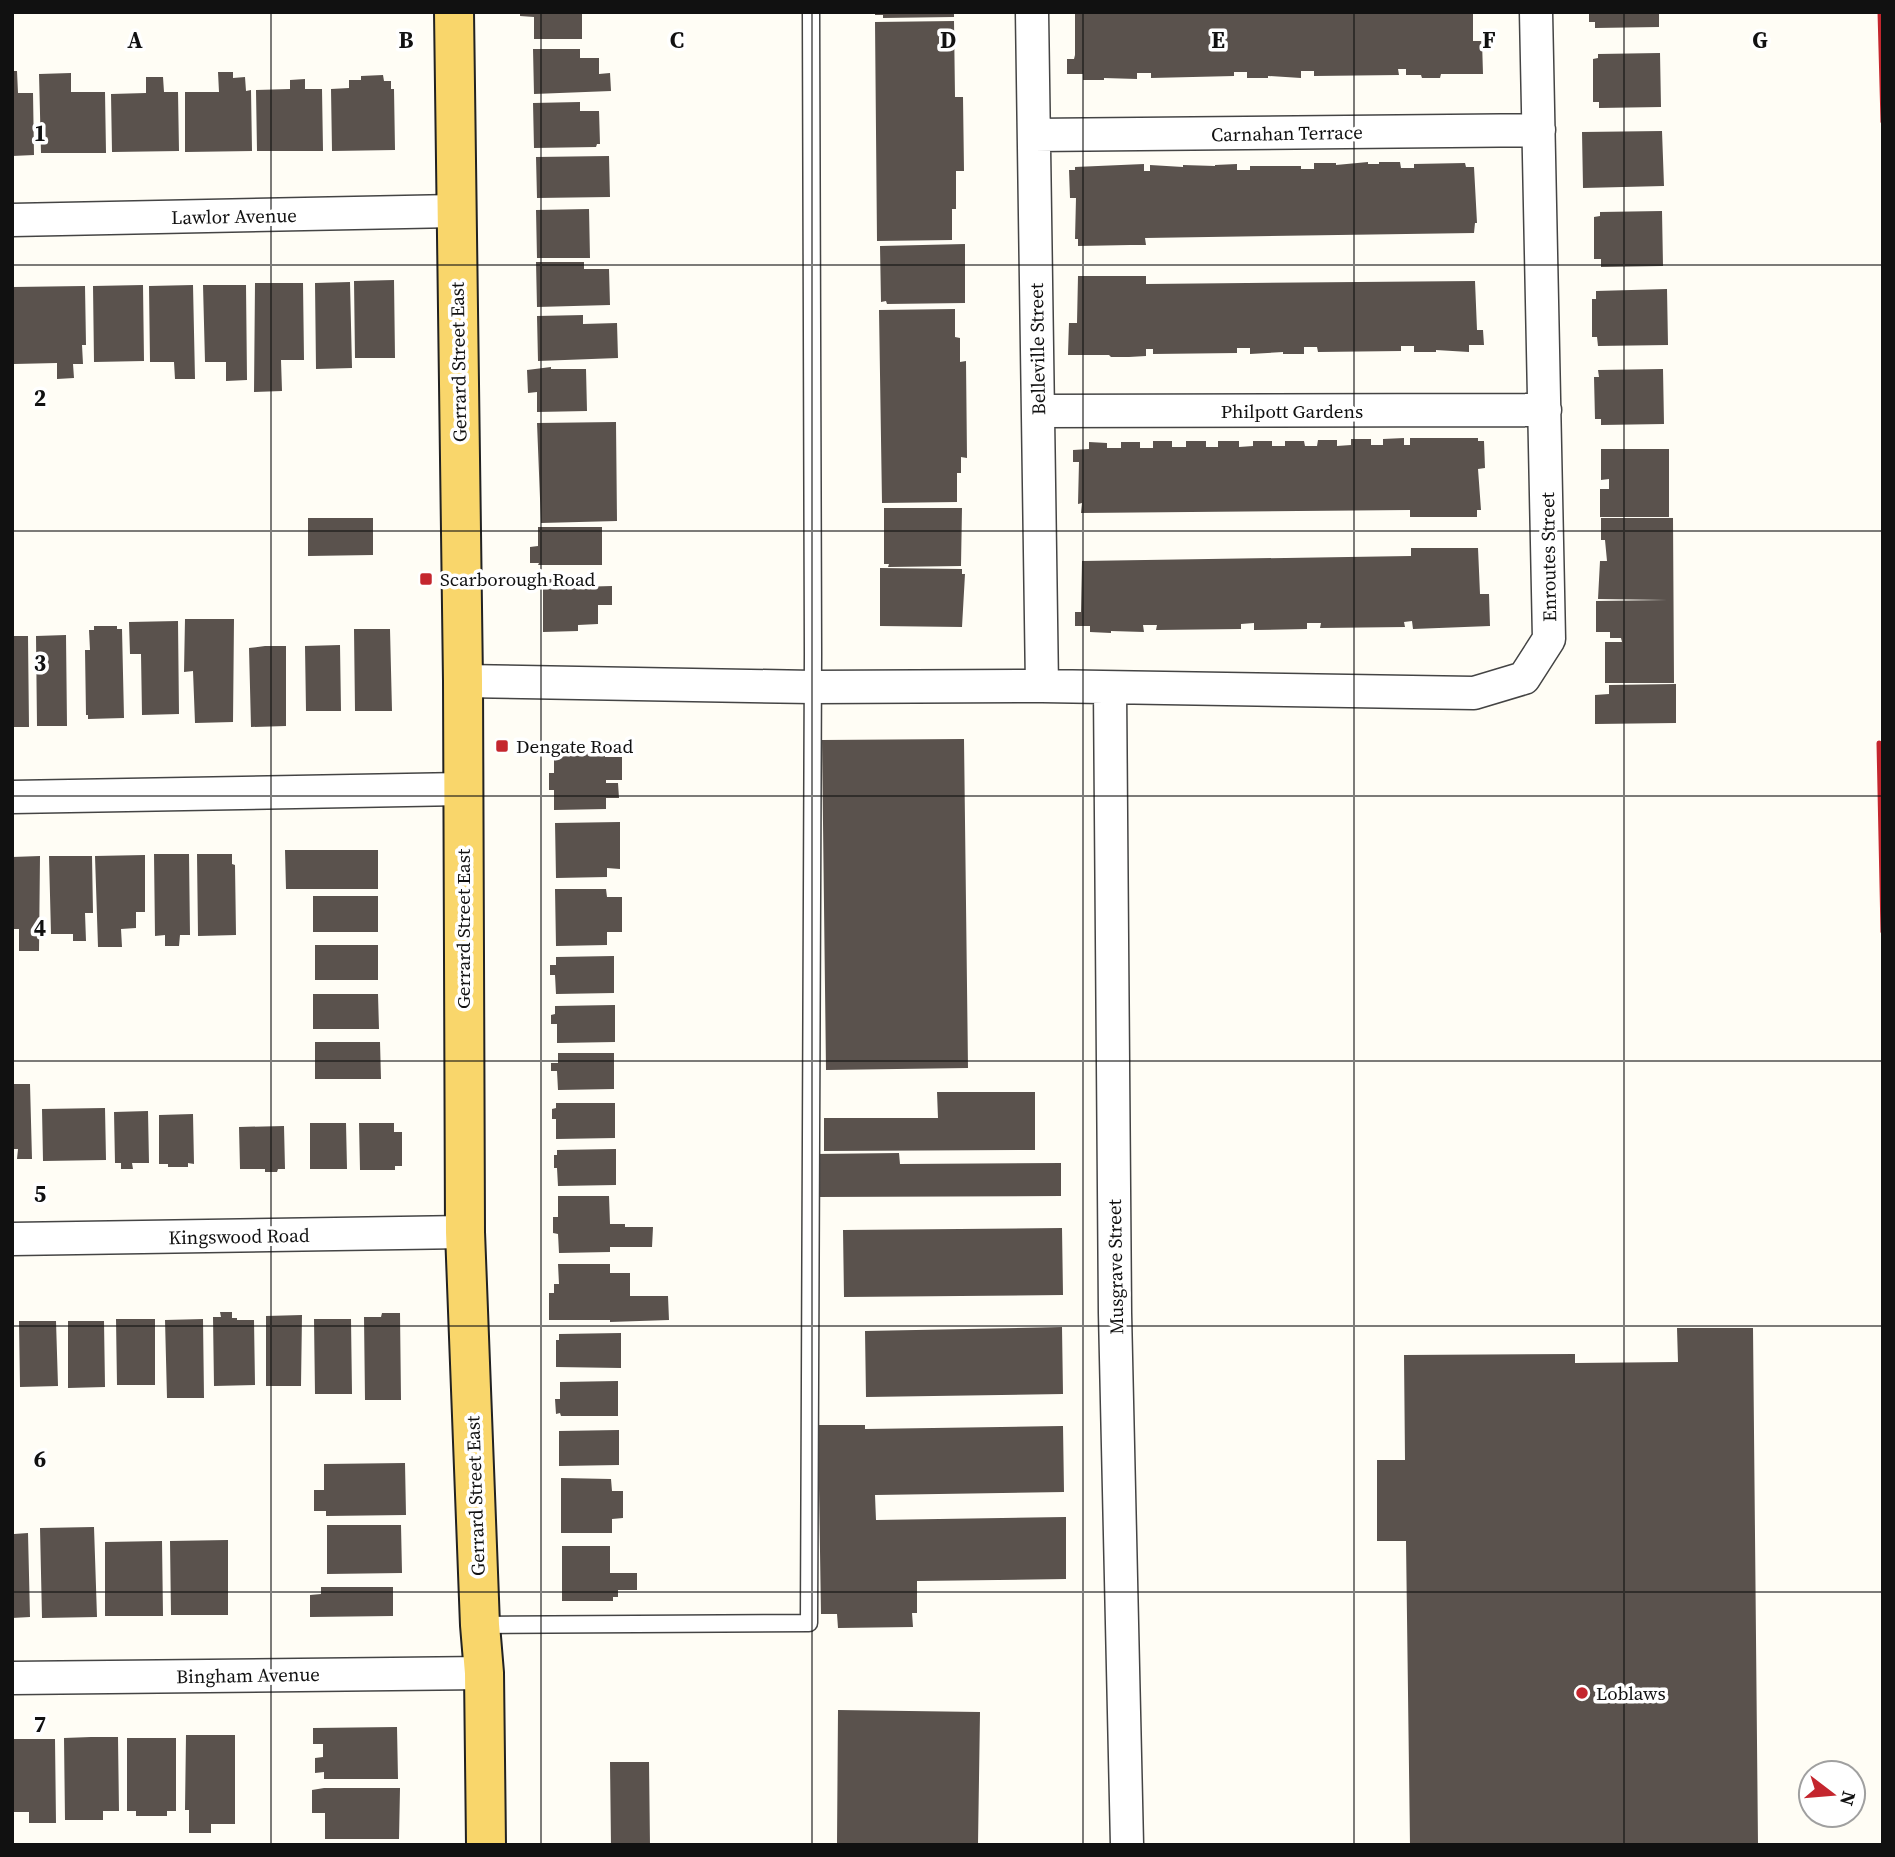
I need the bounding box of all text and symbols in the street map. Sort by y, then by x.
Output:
text: A [127,24,143,56]
text: B [399,24,414,56]
text: C [670,24,684,56]
text: D [940,24,956,56]
text: E [1211,24,1225,56]
text: F [1482,24,1496,56]
text: G [1752,24,1768,56]
text: 1 [34,117,46,149]
street label: Carnahan Terrace [1211,119,1363,147]
street label: Lawlor Avenue [171,202,297,230]
street label: Gerrard Street East [444,281,472,442]
street label: Belleville Street [1023,282,1051,415]
text: 2 [34,382,46,414]
street label: Philpott Gardens [1221,398,1363,424]
street label: Enroutes Street [1534,491,1562,622]
place label: Scarborough Road [440,566,596,592]
marker: Scarborough Road [418,571,434,587]
text: 3 [34,647,46,679]
place label: Dengate Road [516,733,633,759]
marker: Dengate Road [494,738,510,754]
street label: Gerrard Street East [450,848,476,1009]
text: 4 [34,912,46,944]
text: 5 [34,1178,46,1210]
street label: Musgrave Street [1101,1198,1129,1335]
street label: Kingswood Road [168,1222,310,1250]
street label: Gerrard Street East [459,1415,491,1577]
text: 6 [34,1443,46,1475]
street label: Bingham Avenue [176,1661,320,1689]
place label: Loblaws [1596,1680,1666,1706]
marker: Loblaws [1574,1685,1590,1701]
text: 7 [34,1708,46,1740]
north arrow [1797,1759,1867,1829]
text: N [1834,1788,1863,1809]

